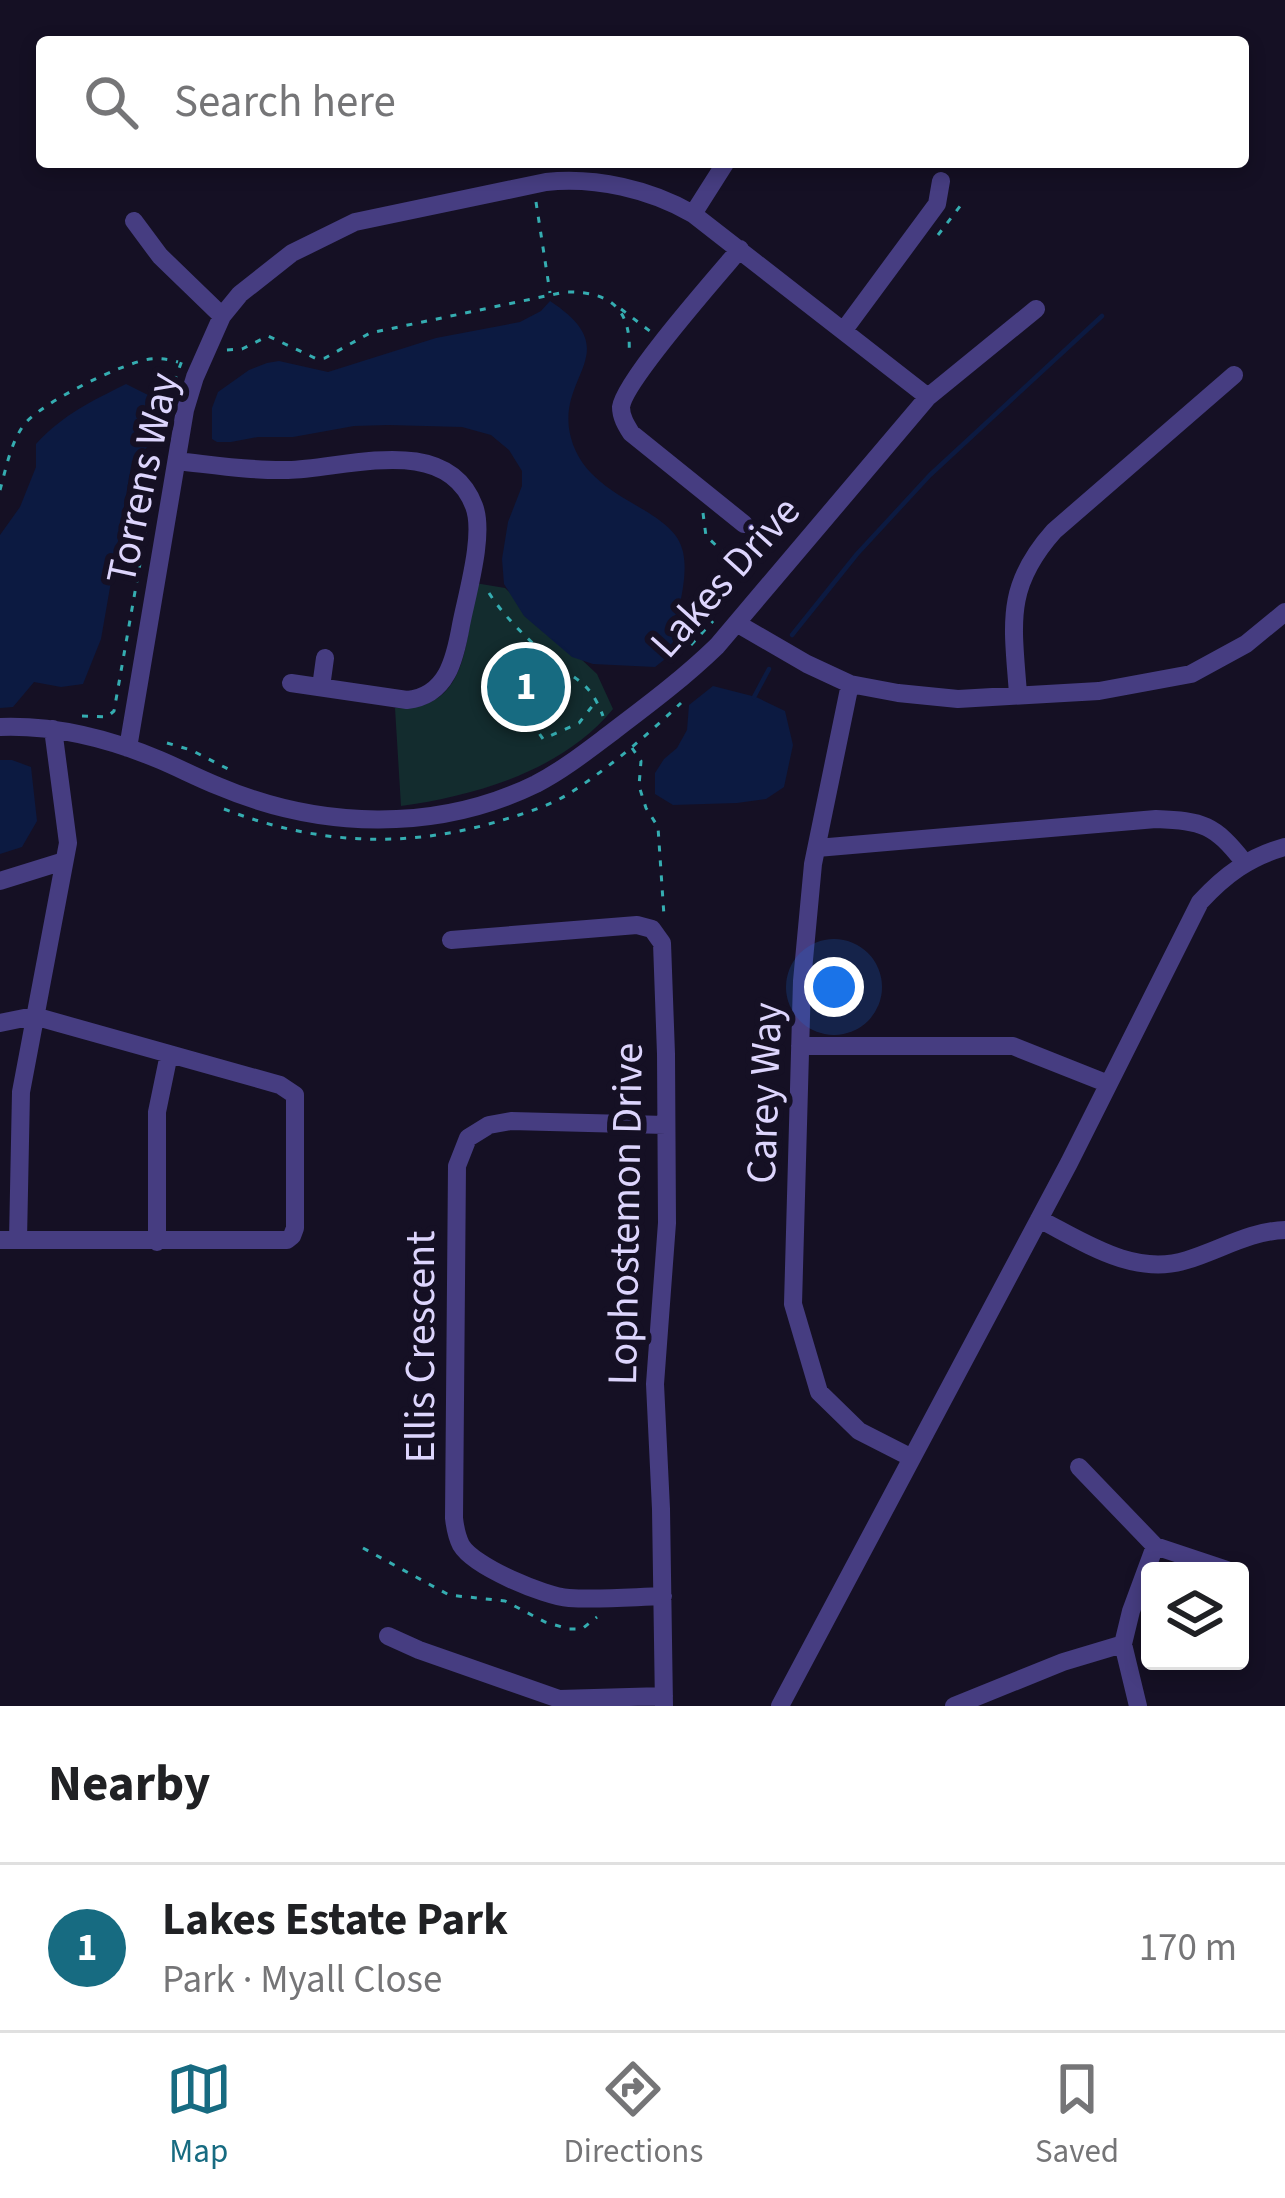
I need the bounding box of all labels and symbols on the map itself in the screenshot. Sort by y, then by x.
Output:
street label: Torrens Way [91,367,195,589]
street label: Lakes Drive [636,483,815,672]
pin: 1 [487,642,565,732]
your location [804,957,864,1017]
street label: Carey Way [732,1001,798,1185]
street label: Lophostemon Drive [593,1042,659,1386]
street label: Ellis Crescent [391,1231,451,1463]

